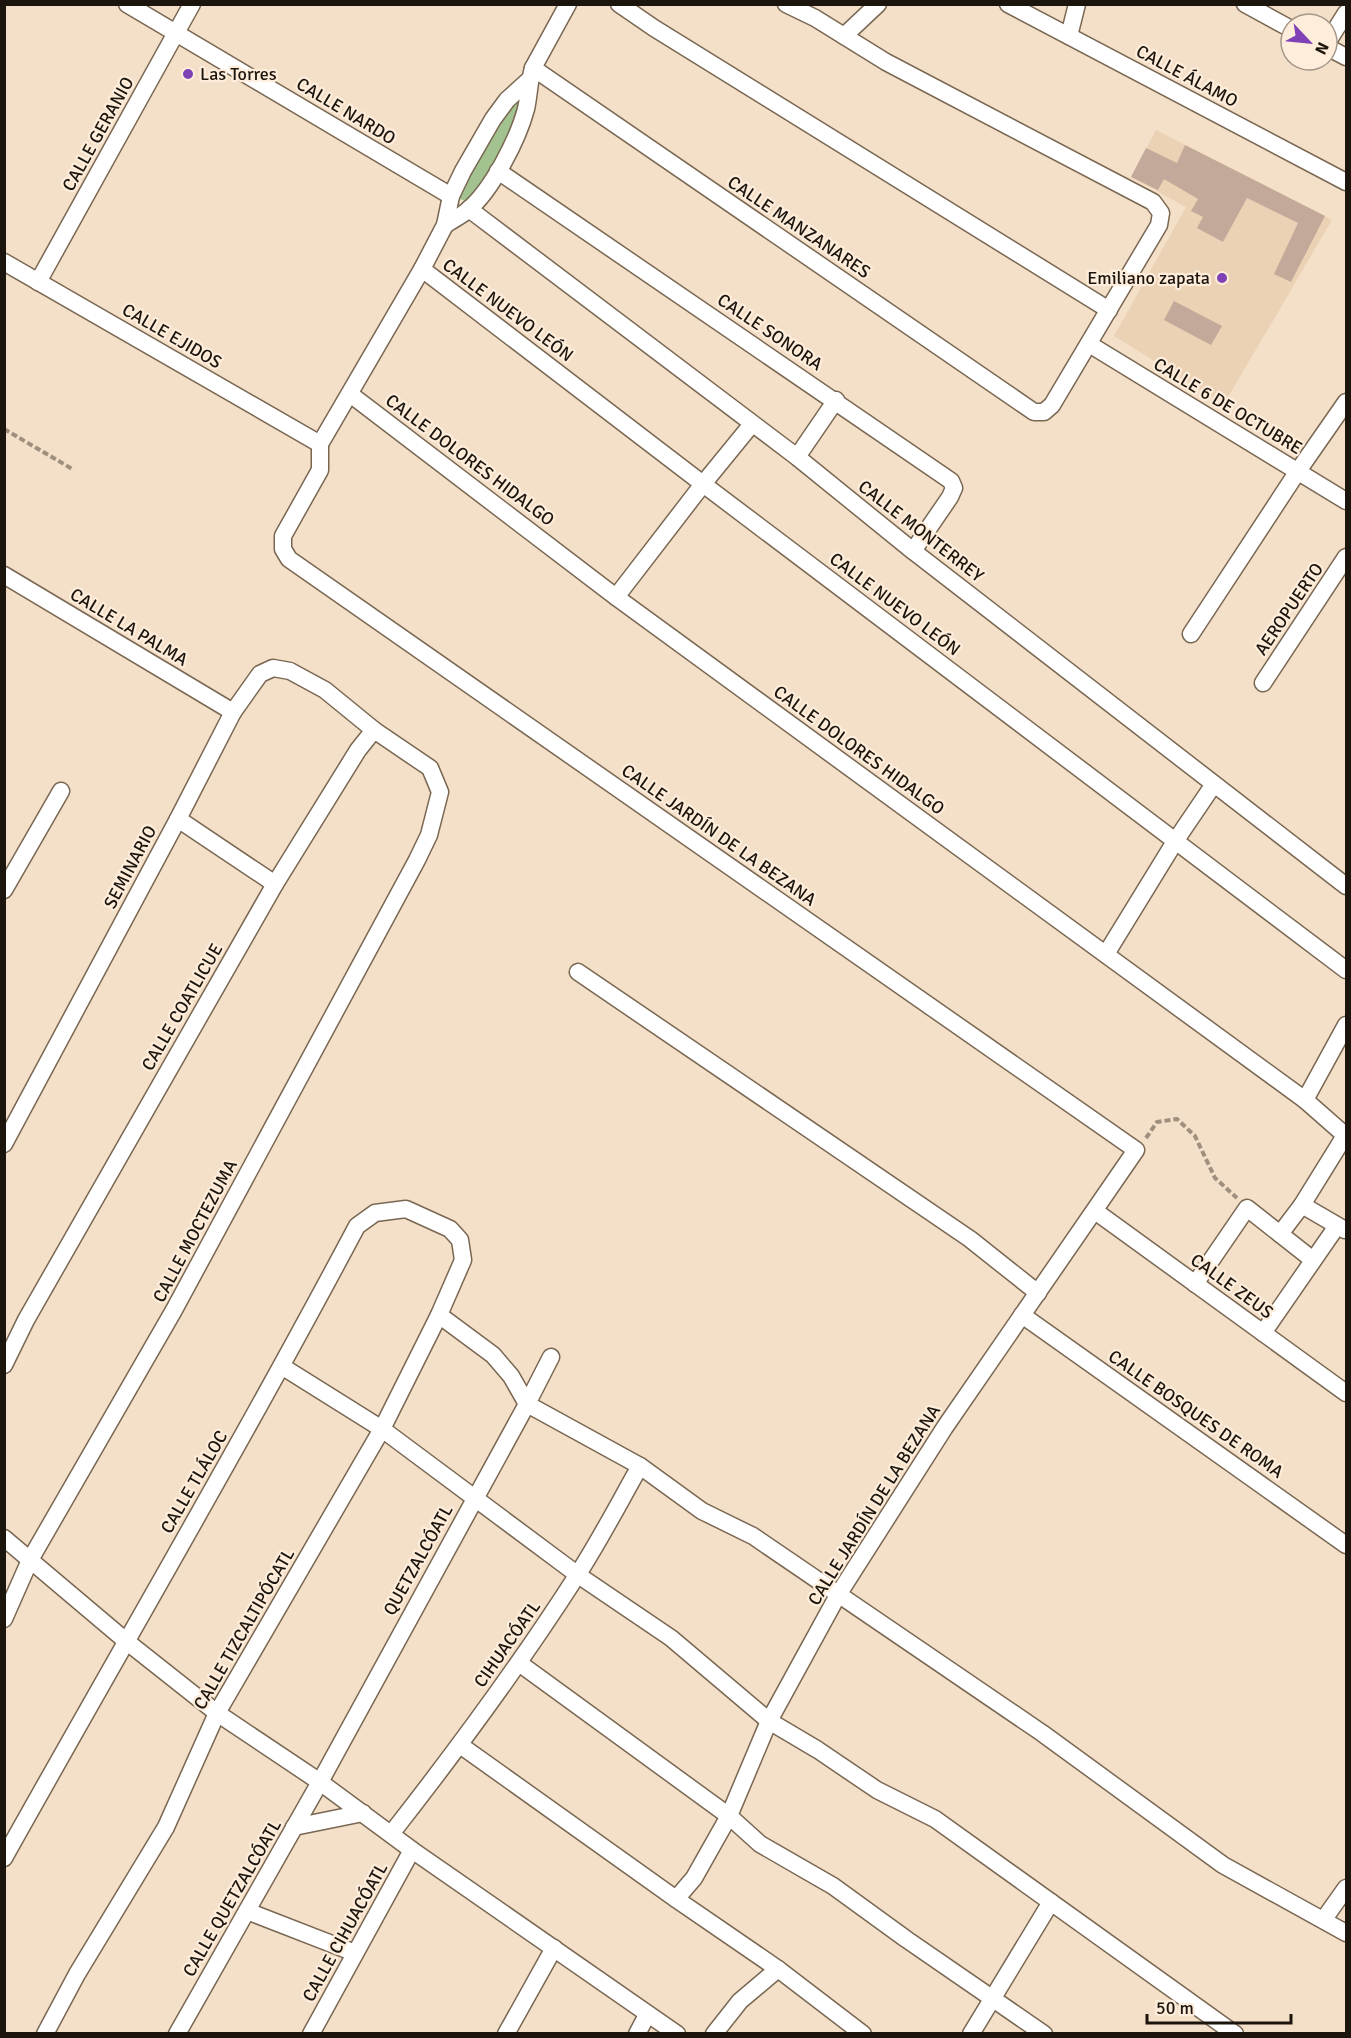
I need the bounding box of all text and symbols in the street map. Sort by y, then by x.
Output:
north arrow [1279,12,1339,72]
text: N [1310,39,1333,58]
street label: CALLE ÁLAMO [1132,40,1242,112]
place label: Las Torres [200,63,277,85]
marker: Las Torres [181,67,195,81]
street label: CALLE GERANIO [57,73,139,195]
street label: CALLE NARDO [292,73,400,149]
street label: CALLE MANZANARES [723,171,875,283]
street label: CALLE NUEVO LEÓN [438,254,578,366]
place label: Emiliano zapata [1087,267,1210,289]
marker: Emiliano zapata [1215,271,1229,285]
street label: CALLE SONORA [713,289,827,375]
street label: CALLE EJIDOS [118,299,226,373]
street label: CALLE 6 DE OCTUBRE [1150,353,1306,459]
street label: CALLE DOLORES HIDALGO [381,389,559,531]
street label: CALLE MONTERREY [854,475,988,587]
street label: CALLE NUEVO LEÓN [825,548,965,660]
street label: AEROPUERTO [1250,559,1328,659]
street label: CALLE LA PALMA [66,583,192,671]
street label: CALLE DOLORES HIDALGO [769,681,949,819]
street label: CALLE JARDÍN DE LA BEZANA [617,759,821,911]
street label: SEMINARIO [99,822,161,912]
street label: CALLE COATLICUE [137,939,227,1075]
street label: CALLE MOCTEZUMA [148,1156,242,1306]
street label: CALLE ZEUS [1186,1249,1278,1323]
street label: CALLE BOSQUES DE ROMA [1104,1345,1288,1483]
street label: CALLE JARDÍN DE LA BEZANA [803,1401,945,1609]
street label: CALLE TLÁLOC [156,1427,232,1537]
street label: QUETZALCÓATL [379,1501,457,1619]
street label: CALLE TIZCALTIPÓCATL [189,1544,299,1714]
street label: CIHUACÓATL [469,1596,545,1692]
street label: CALLE QUETZALCÓATL [178,1816,286,1980]
street label: CALLE CIHUACÓATL [298,1859,392,2005]
scale bar [1147,1987,1291,2025]
text: 50 m [1156,1997,1194,2019]

